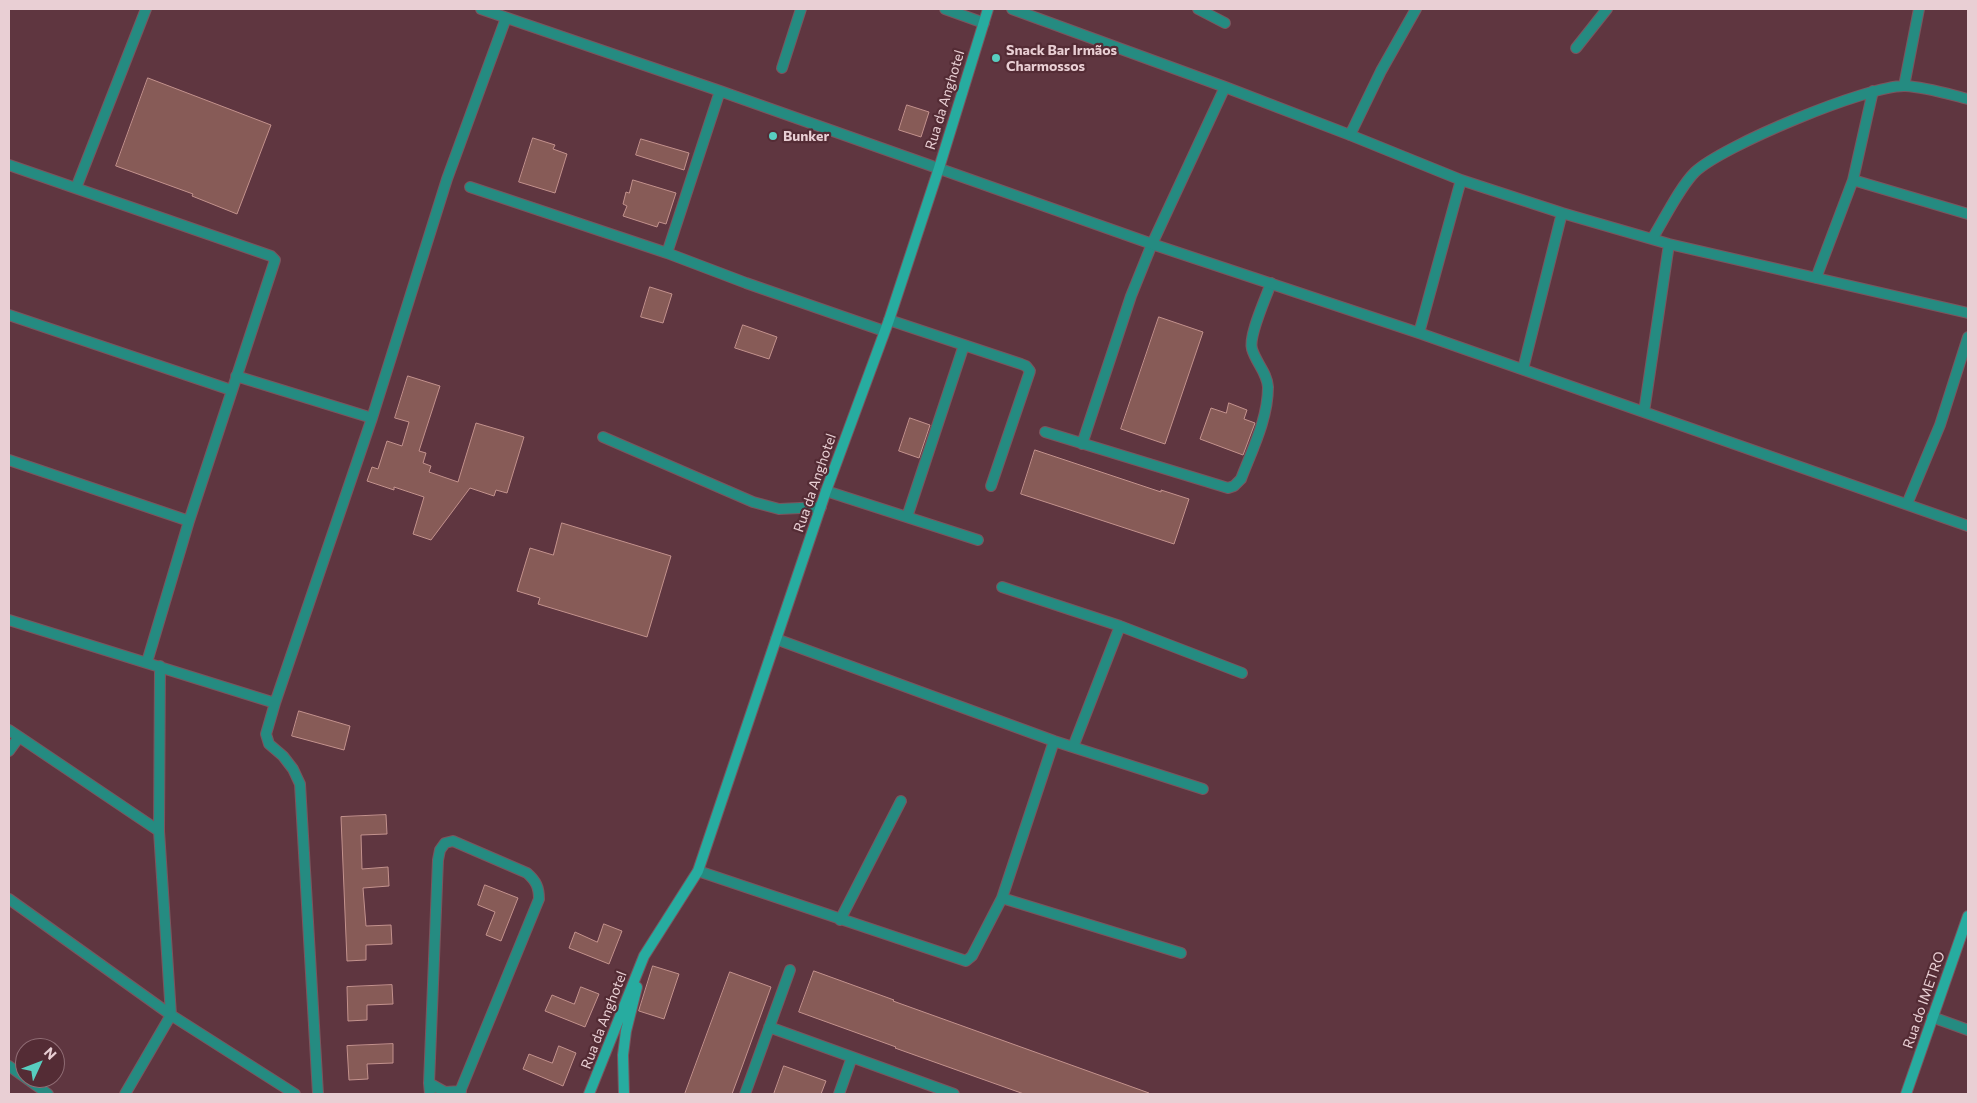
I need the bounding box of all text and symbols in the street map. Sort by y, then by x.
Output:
place label: Snack Bar Irmãos Charmossos [1006,42,1117,74]
street label: Rua da Anghotel [922,48,968,152]
marker: Snack Bar Irmãos Charmossos [990,52,1002,64]
place label: Bunker [783,128,829,144]
marker: Bunker [767,130,779,142]
street label: Rua da Anghotel [790,431,840,535]
street label: Rua do IMETRO [1900,949,1948,1051]
street label: Rua da Anghotel [578,969,630,1071]
north arrow [15,1038,65,1088]
text: N [41,1043,60,1063]

